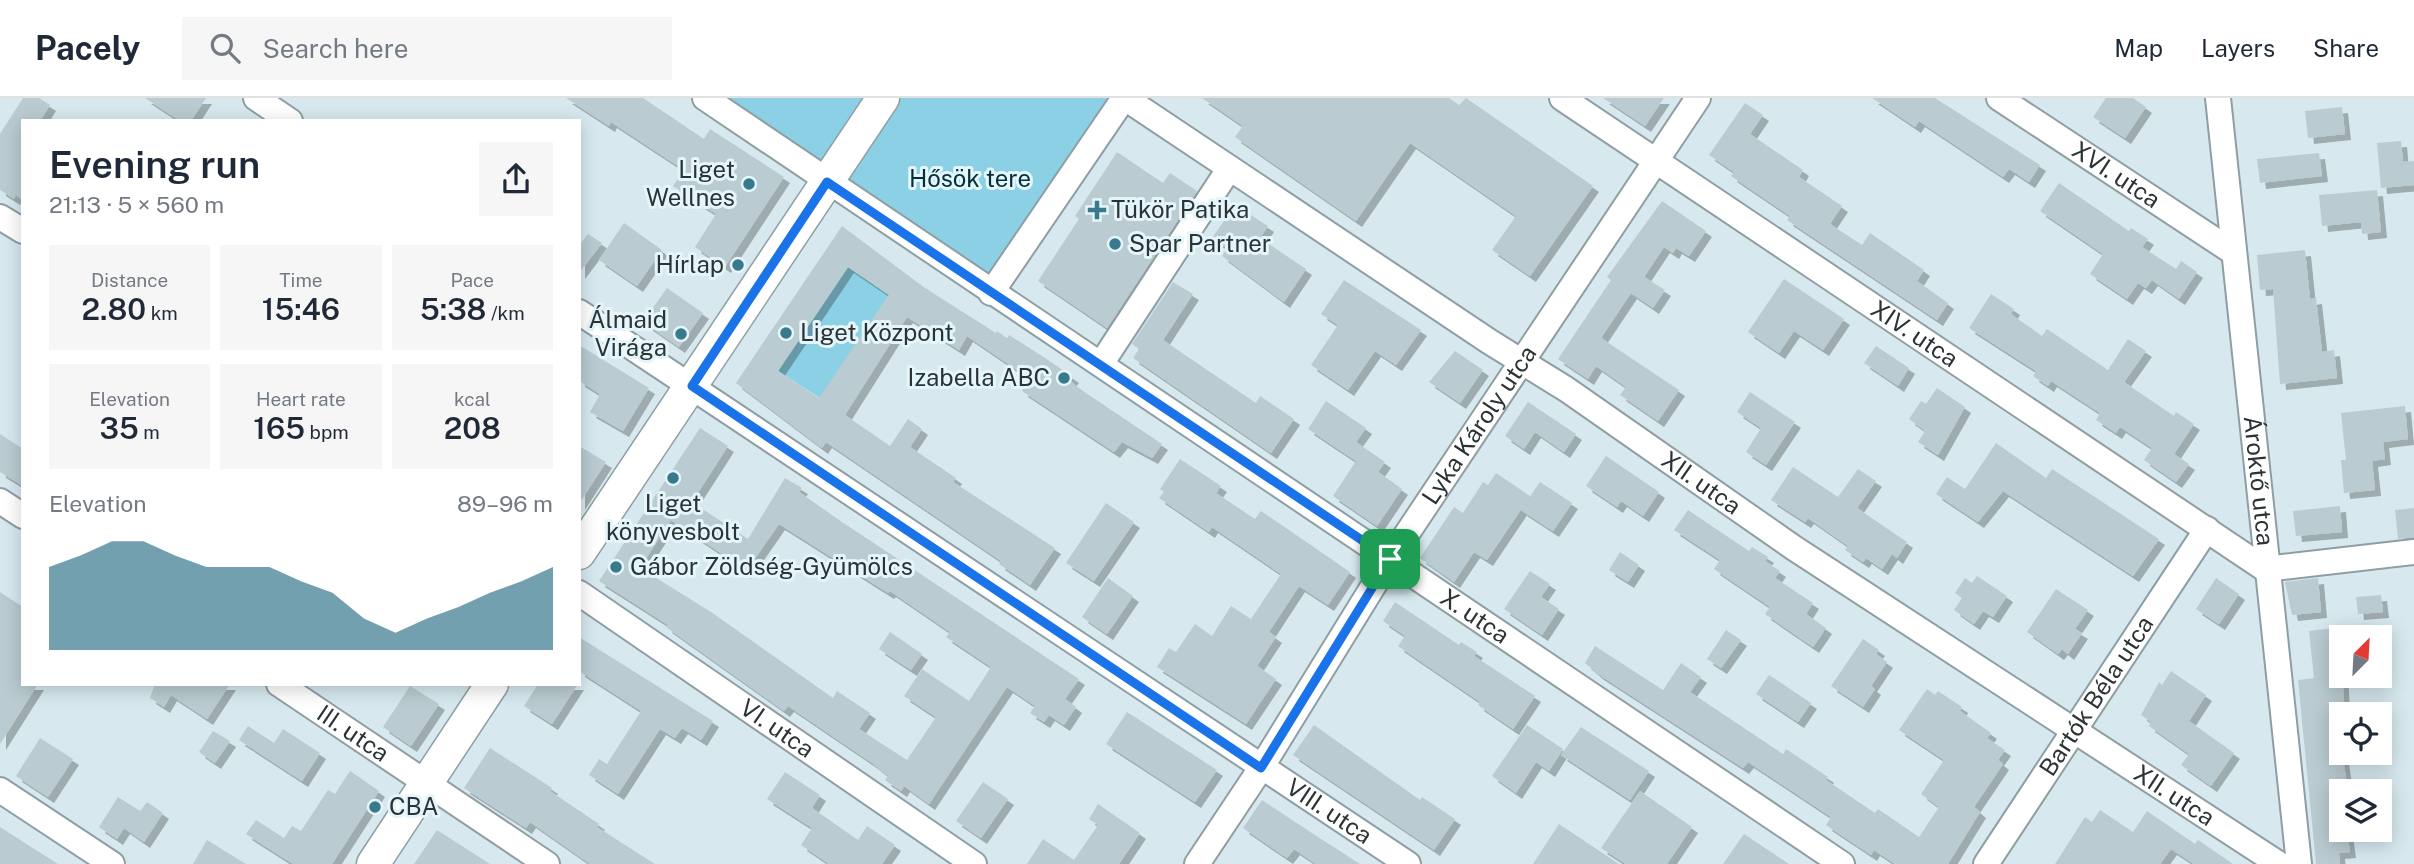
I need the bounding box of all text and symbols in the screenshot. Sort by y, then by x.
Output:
search box [182,17,672,80]
text: Pacely [35,29,140,67]
icon: search [206,29,244,67]
text: Search here [262,33,408,64]
text: Map [2114,34,2163,62]
text: Layers [2201,34,2275,62]
text: Share [2313,34,2379,62]
street label: XVI. utca [2067,135,2166,213]
text: Evening run [49,142,260,187]
button: share [479,142,553,216]
place label: Liget Wellnes [646,155,735,211]
park label: Hősök tere [909,164,1031,192]
marker: Liget Wellnes [741,176,757,192]
text: 21:13 · 5 × 560 m [49,191,224,218]
place label: Tükör Patika [1111,195,1249,223]
marker: Tükör Patika [1089,202,1105,218]
place label: Spar Partner [1129,229,1271,257]
marker: Spar Partner [1107,236,1123,252]
place label: Hírlap [656,250,724,278]
marker: Hírlap [730,257,746,273]
text: Distance [91,269,168,291]
text: Time [279,269,323,291]
text: Pace [451,269,494,291]
text: 2.80 [82,291,146,327]
text: 15:46 [262,291,340,327]
text: 5:38 [420,291,486,327]
street label: XIV. utca [1866,294,1964,372]
text: km [146,302,178,324]
text: /km [486,302,525,324]
place label: Álmaid Virága [589,305,667,361]
place label: Liget Központ [800,318,954,346]
marker: Liget Központ [778,325,794,341]
marker: Álmaid Virága [673,326,689,342]
street label: Lyka Károly utca [1416,340,1542,509]
place label: Izabella ABC [908,363,1050,391]
marker: Izabella ABC [1056,370,1072,386]
text: Elevation [89,388,170,410]
text: Heart rate [256,388,346,410]
text: kcal [454,388,491,410]
text: 35 [100,410,139,446]
text: 165 [253,410,305,446]
text: 208 [444,410,501,446]
street label: Ároktő utca [2239,414,2280,547]
text: m [139,421,160,443]
text: bpm [305,421,349,443]
street label: XII. utca [1657,445,1747,520]
marker: Liget könyvesbolt [665,470,681,486]
place label: Liget könyvesbolt [606,489,740,545]
text: Elevation [49,490,147,517]
text: 89–96 m [457,490,553,517]
pin [1360,529,1420,589]
icon: arrive [1371,540,1409,578]
place label: Gábor Zöldség-Gyümölcs [630,552,913,580]
marker: Gábor Zöldség-Gyümölcs [608,559,624,575]
street label: X. utca [1436,583,1515,649]
street label: Bartók Béla utca [2033,611,2159,781]
north arrow [2329,625,2392,688]
map controls [2329,625,2392,842]
street label: VI. utca [735,693,820,763]
street label: III. utca [312,699,395,767]
button: locate [2329,702,2392,765]
street label: XII. utca [2129,758,2220,831]
street label: VIII. utca [1281,772,1378,849]
button: layers [2329,779,2392,842]
place label: CBA [389,792,439,820]
marker: CBA [367,799,383,815]

